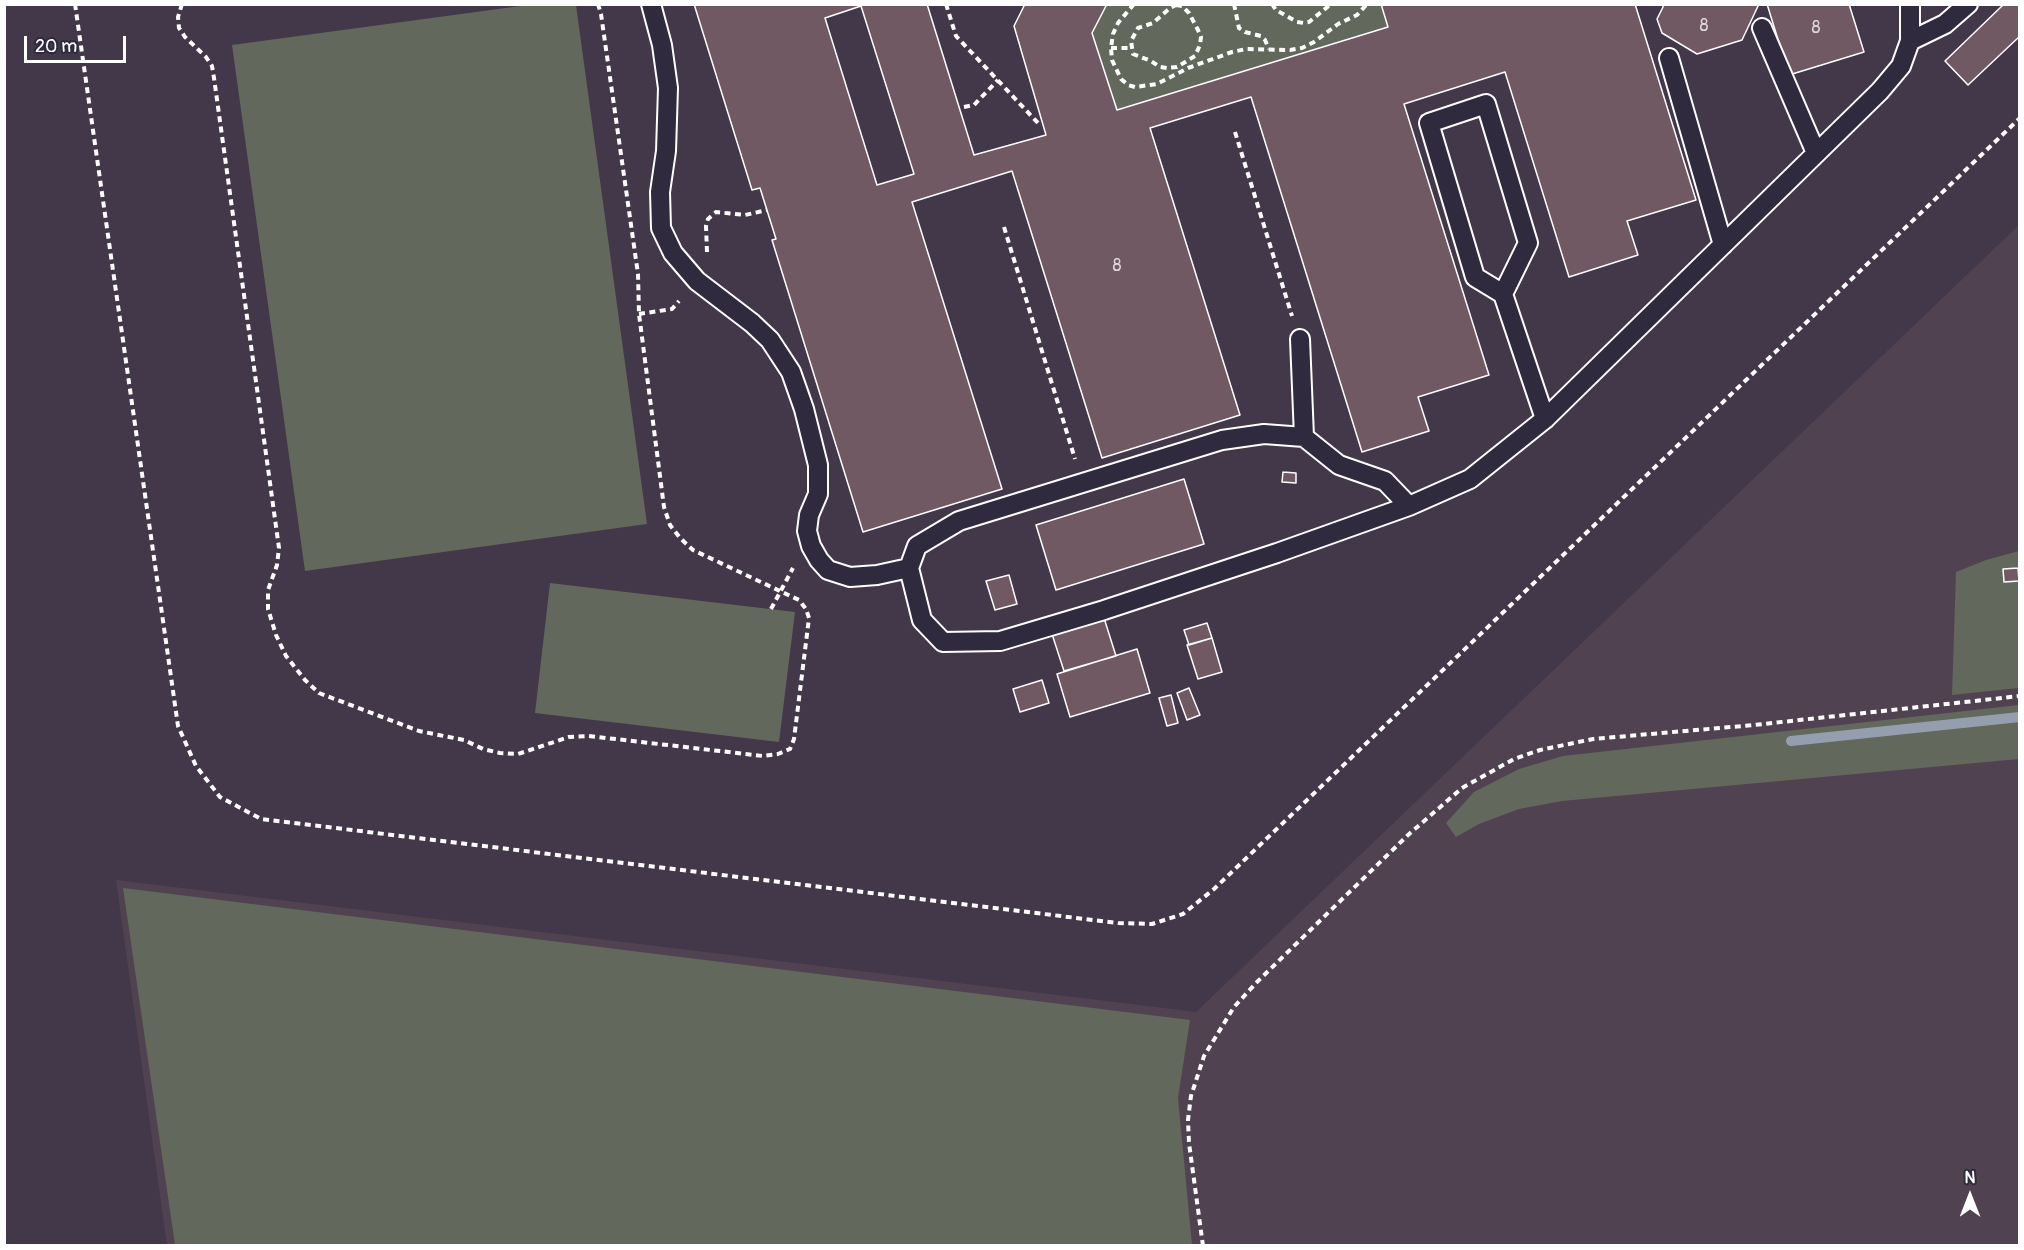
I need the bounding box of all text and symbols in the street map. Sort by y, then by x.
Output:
house number: 8 [1699,15,1709,37]
house number: 8 [1811,17,1821,39]
scale bar [27,24,129,62]
text: 20 m [35,35,77,58]
house number: 8 [1112,255,1122,277]
north arrow [1940,1166,2000,1226]
text: N [1965,1168,1975,1188]

